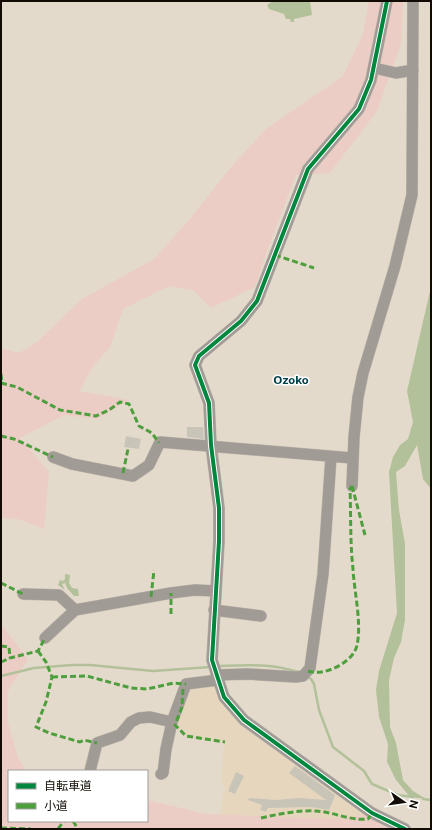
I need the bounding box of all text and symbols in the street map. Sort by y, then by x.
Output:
district label: Ozoko [273,373,309,387]
legend [8,770,148,822]
text: 自転車道 [44,779,92,793]
north arrow [384,782,424,822]
text: 小道 [44,799,68,813]
text: N [407,799,421,810]

